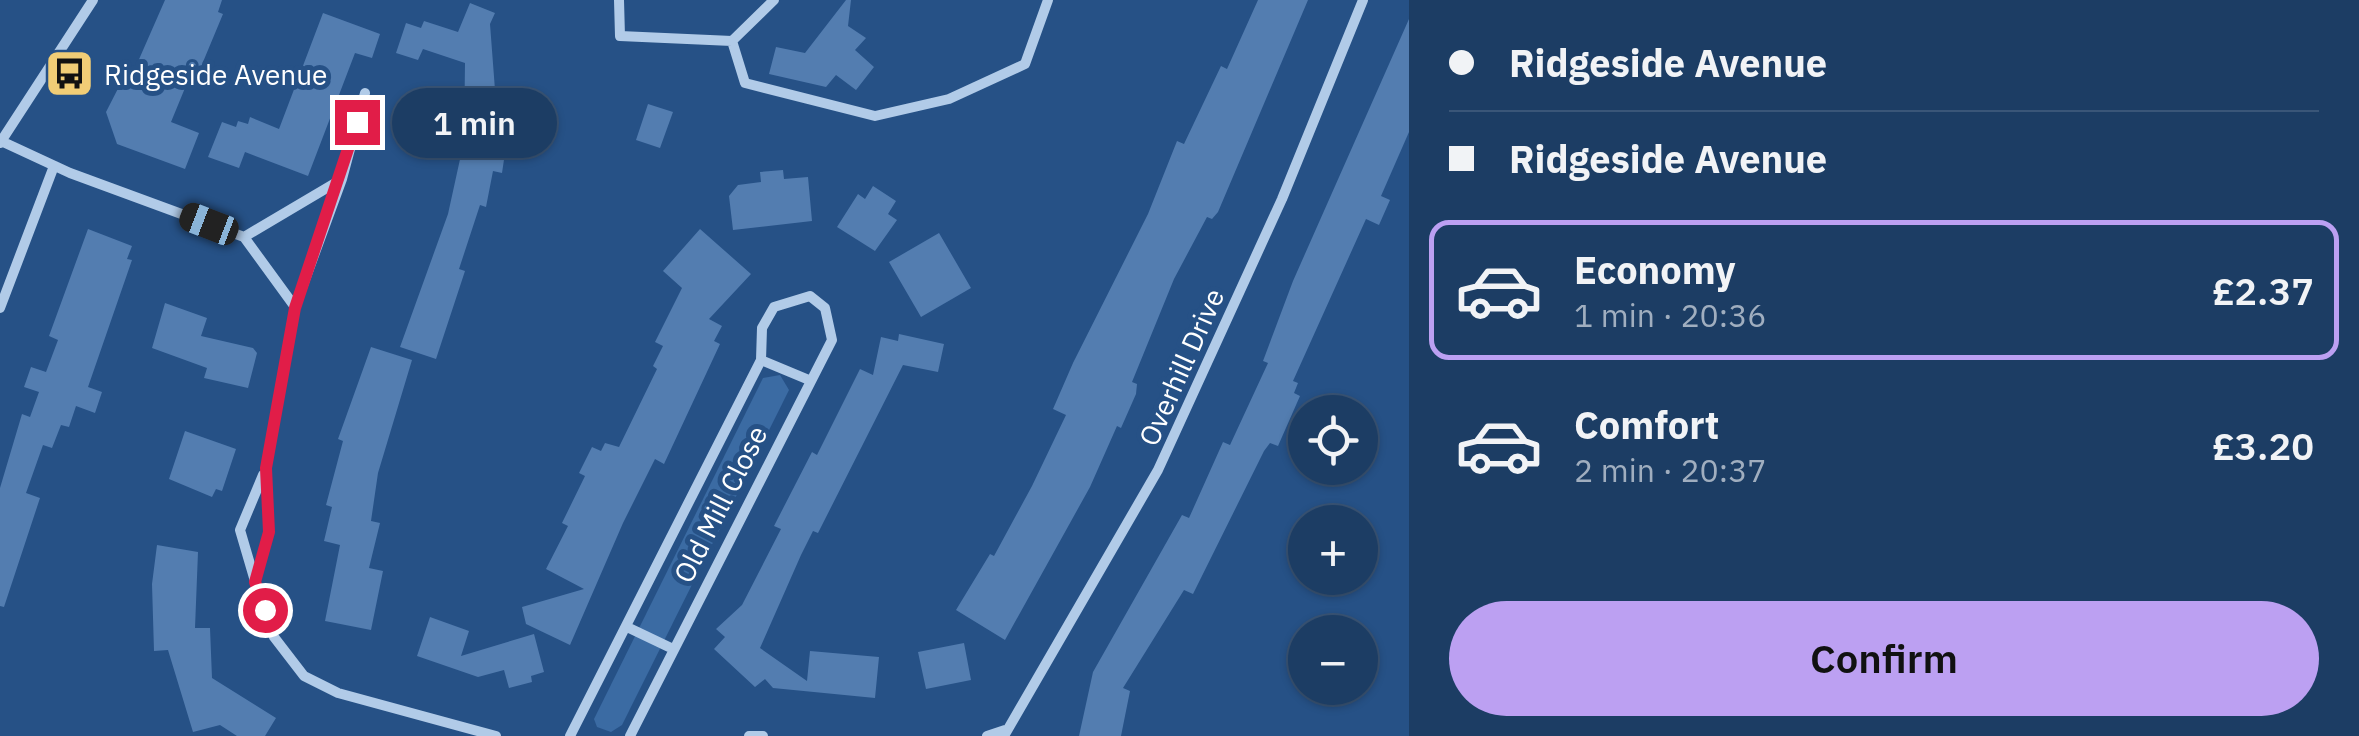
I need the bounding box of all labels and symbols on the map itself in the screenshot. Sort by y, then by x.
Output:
bus stop icon: Ridgeside Avenue [43,48,95,100]
place label: Ridgeside Avenue [104,56,328,93]
callout: 1 min [392,87,557,157]
route end [335,100,380,145]
car [176,199,242,249]
street label: Overhill Drive [1130,282,1232,452]
street label: Old Mill Close [665,419,775,589]
route start [243,588,288,633]

